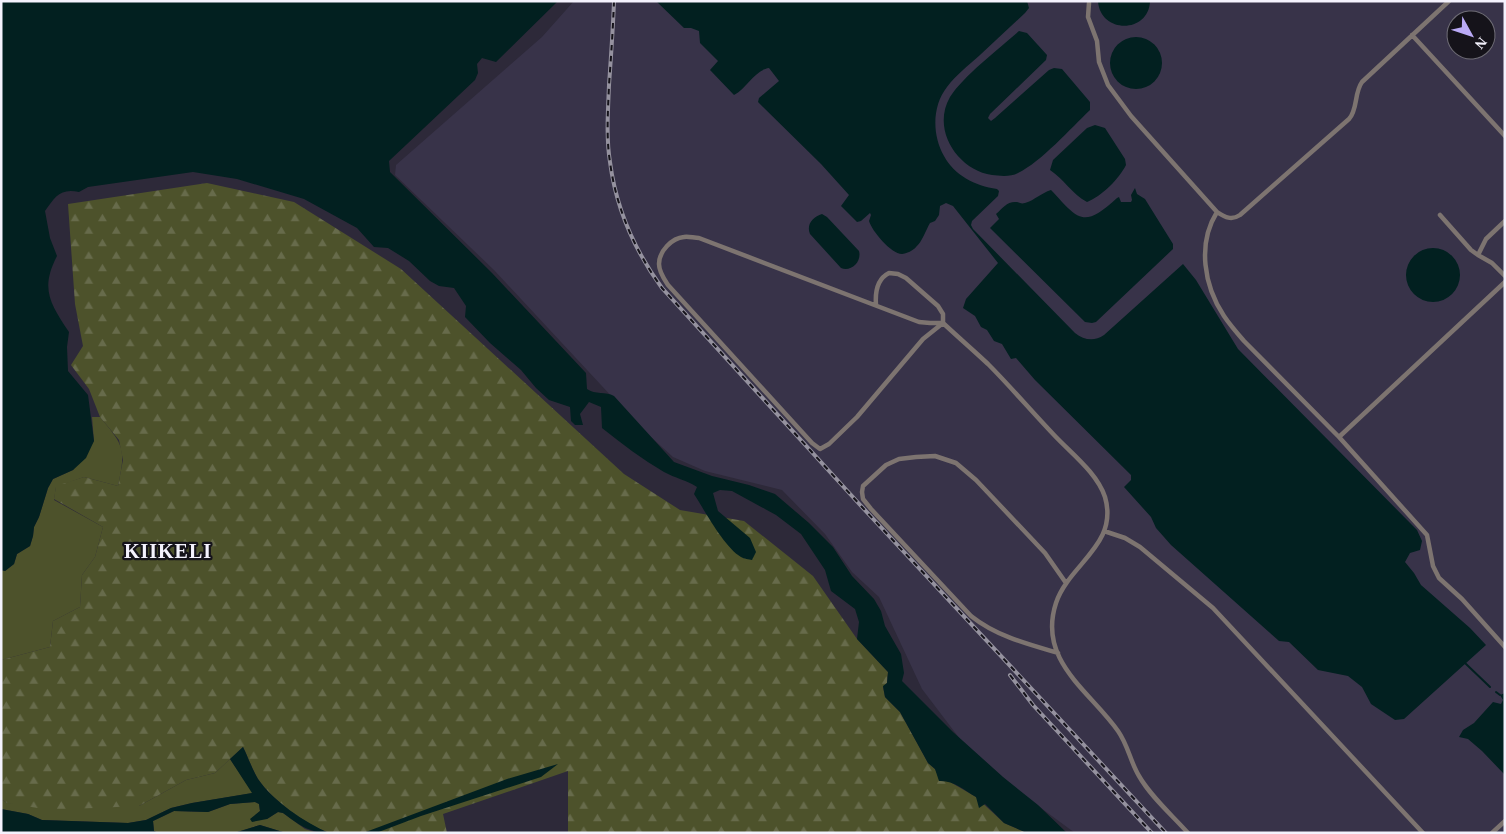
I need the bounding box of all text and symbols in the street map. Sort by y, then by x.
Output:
north arrow [1446,10,1496,60]
text: N [1472,34,1490,52]
district label: KIIKELI [124,540,212,562]

